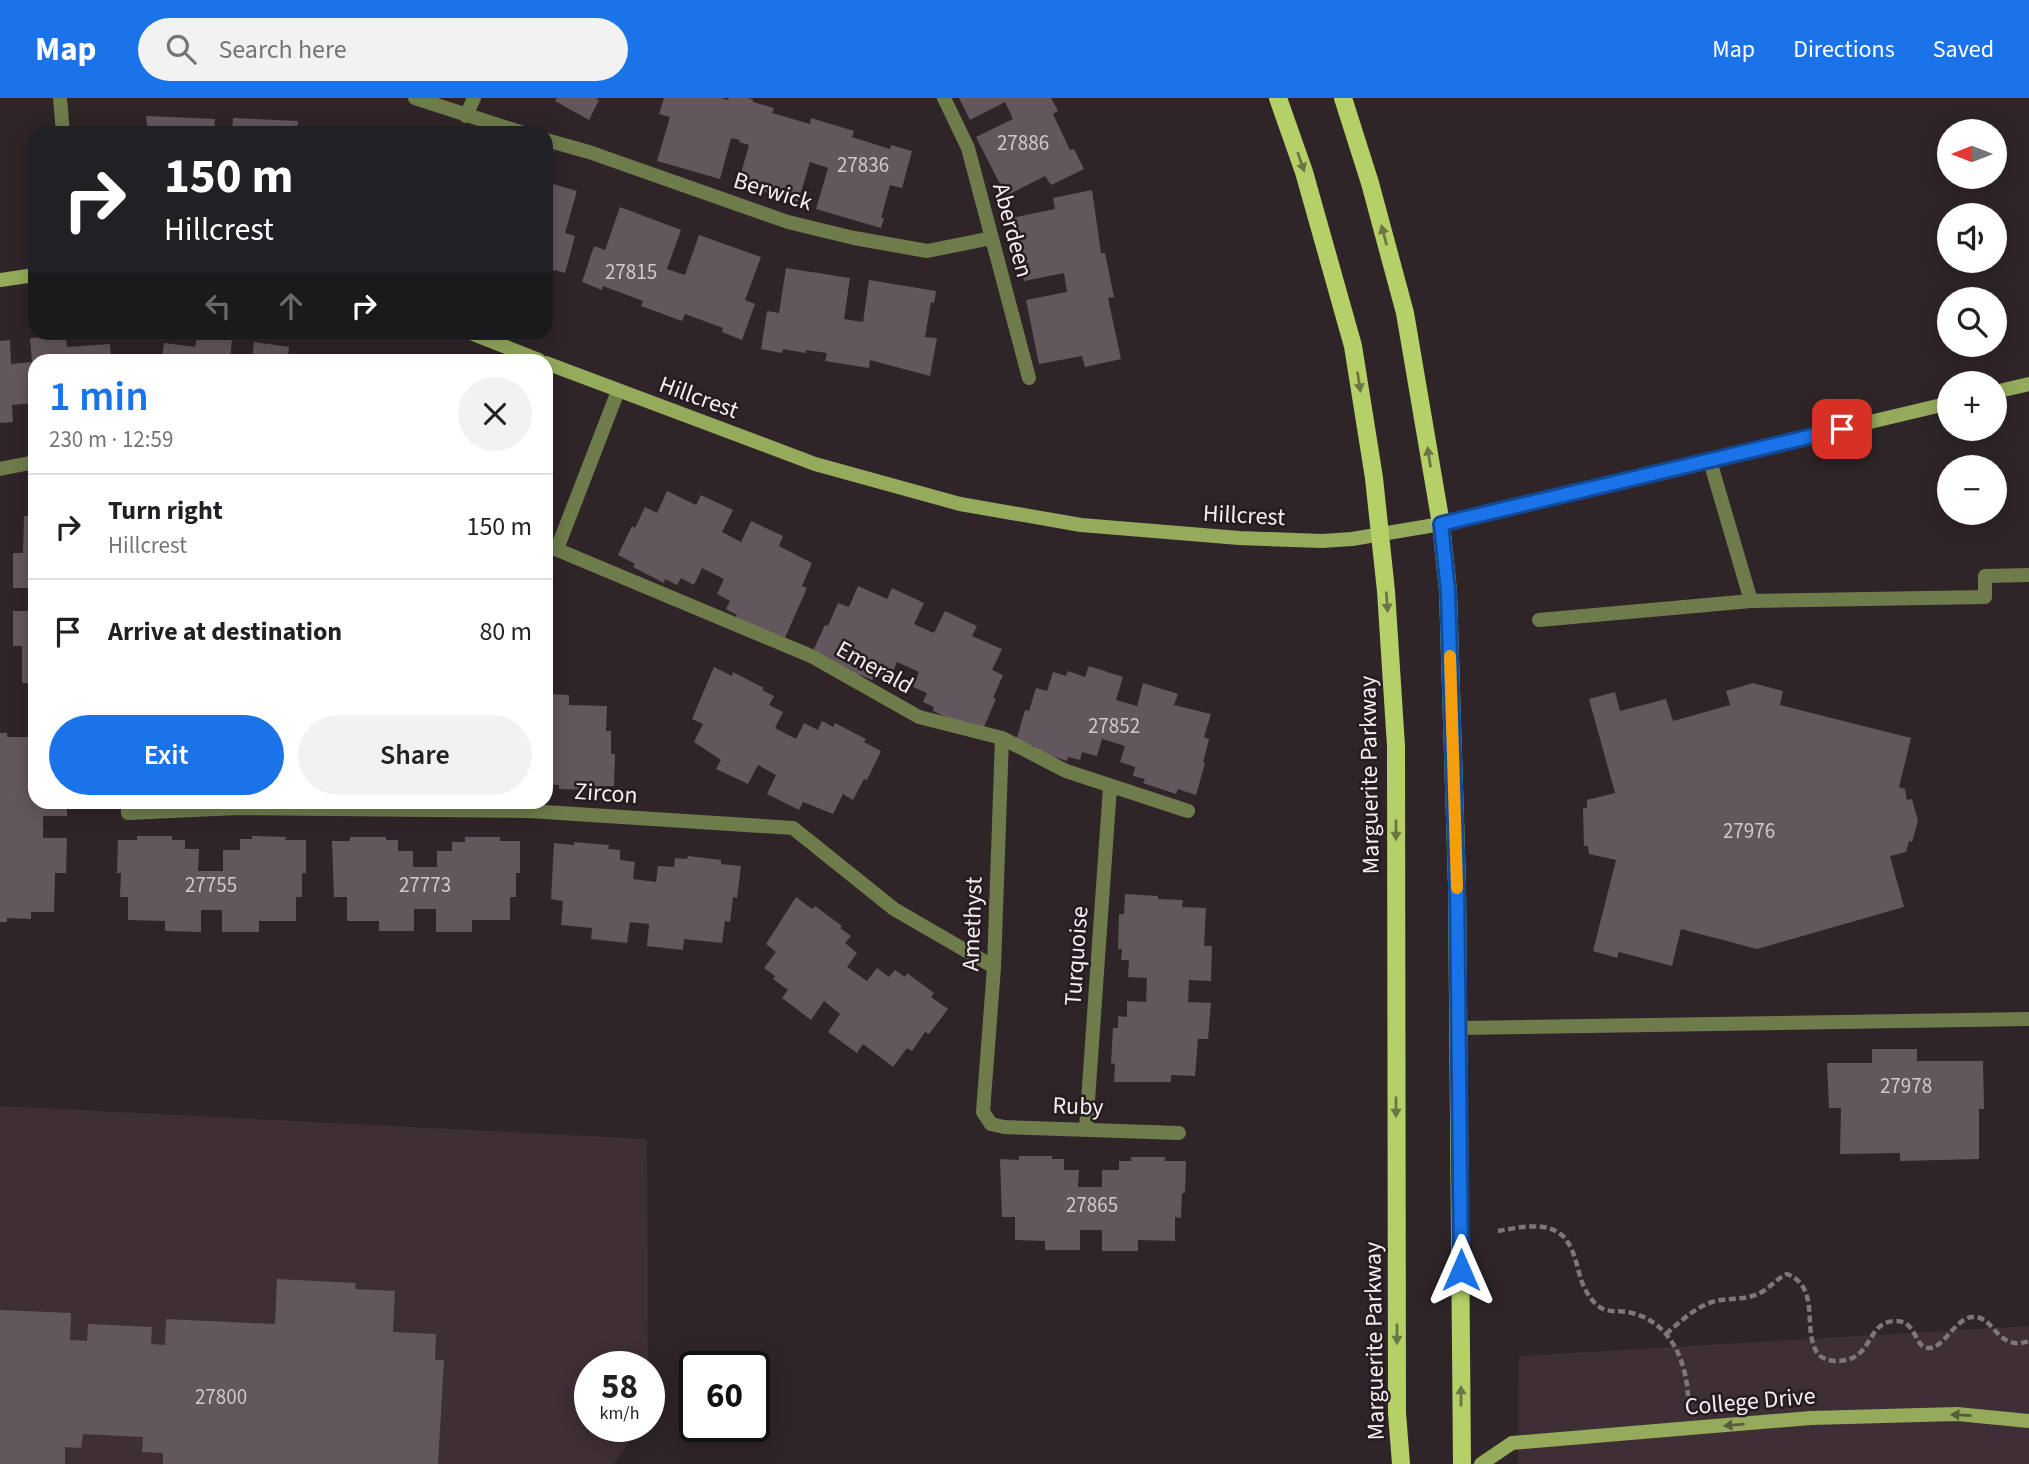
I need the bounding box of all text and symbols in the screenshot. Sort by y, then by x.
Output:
search box [138,18,628,81]
text: Map [35,26,96,73]
icon: search [162,30,200,68]
text: Search here [218,31,347,68]
text: Map [1712,32,1755,67]
text: Directions [1793,32,1895,67]
text: Saved [1933,32,1994,67]
north arrow [1937,119,2007,189]
map controls [1937,119,2007,525]
house number: 27886 [997,128,1049,158]
text: 150 m [164,142,293,212]
house number: 27836 [837,150,889,180]
one-way arrow [1296,152,1307,173]
icon: right [49,154,140,245]
street label: Berwick [729,163,817,220]
street label: Aberdeen [983,179,1042,281]
button: sound [1937,203,2007,273]
text: Hillcrest [164,207,274,253]
one-way arrow [1378,223,1389,245]
house number: 27815 [605,257,657,287]
icon: left [199,287,237,325]
icon: ahead [272,287,310,325]
icon: right [345,287,383,325]
button: search [1937,287,2007,357]
text: 1 min [49,367,149,427]
street label: Hillcrest [654,367,744,428]
one-way arrow [1353,371,1364,393]
button: + [1937,371,2007,441]
button: close [458,377,532,451]
pin [1812,399,1872,459]
icon: arrive [1823,410,1861,448]
text: 230 m · 12:59 [49,423,173,456]
one-way arrow [1423,446,1434,468]
button: − [1937,455,2007,525]
text: Turn right [108,492,223,529]
street label: Hillcrest [1202,496,1286,535]
icon: right [49,508,87,546]
text: 150 m [466,508,532,545]
text: Hillcrest [108,529,187,562]
one-way arrow [1382,592,1393,614]
icon: arrive [49,613,87,651]
text: Arrive at destination [108,613,342,650]
text: 80 m [479,613,532,650]
street label: Emerald [830,632,920,703]
street label: Marguerite Parkway [1350,675,1389,875]
house number: 27852 [1088,711,1140,741]
button: Exit [49,715,284,795]
button: Share [298,715,532,795]
street label: Zircon [573,774,639,813]
house number: 27976 [1723,816,1775,846]
one-way arrow [1390,819,1402,841]
house number: 27755 [185,870,237,900]
house number: 27773 [399,870,451,900]
street label: Amethyst [953,876,992,972]
street label: Turquoise [1056,905,1097,1007]
house number: 27978 [1880,1071,1932,1101]
street label: Ruby [1052,1088,1104,1125]
one-way arrow [1390,1096,1402,1118]
house number: 27865 [1066,1190,1118,1220]
position arrow [1424,1233,1498,1307]
street label: Marguerite Parkway [1355,1241,1394,1441]
one-way arrow [1391,1324,1403,1346]
speed limit sign: 60 [679,1351,770,1442]
text: 58 [601,1362,638,1412]
street label: College Drive [1683,1378,1817,1425]
house number: 27800 [195,1382,247,1412]
one-way arrow [1455,1385,1467,1407]
text: km/h [600,1401,639,1426]
one-way arrow [1950,1409,1972,1420]
one-way arrow [1723,1420,1745,1431]

